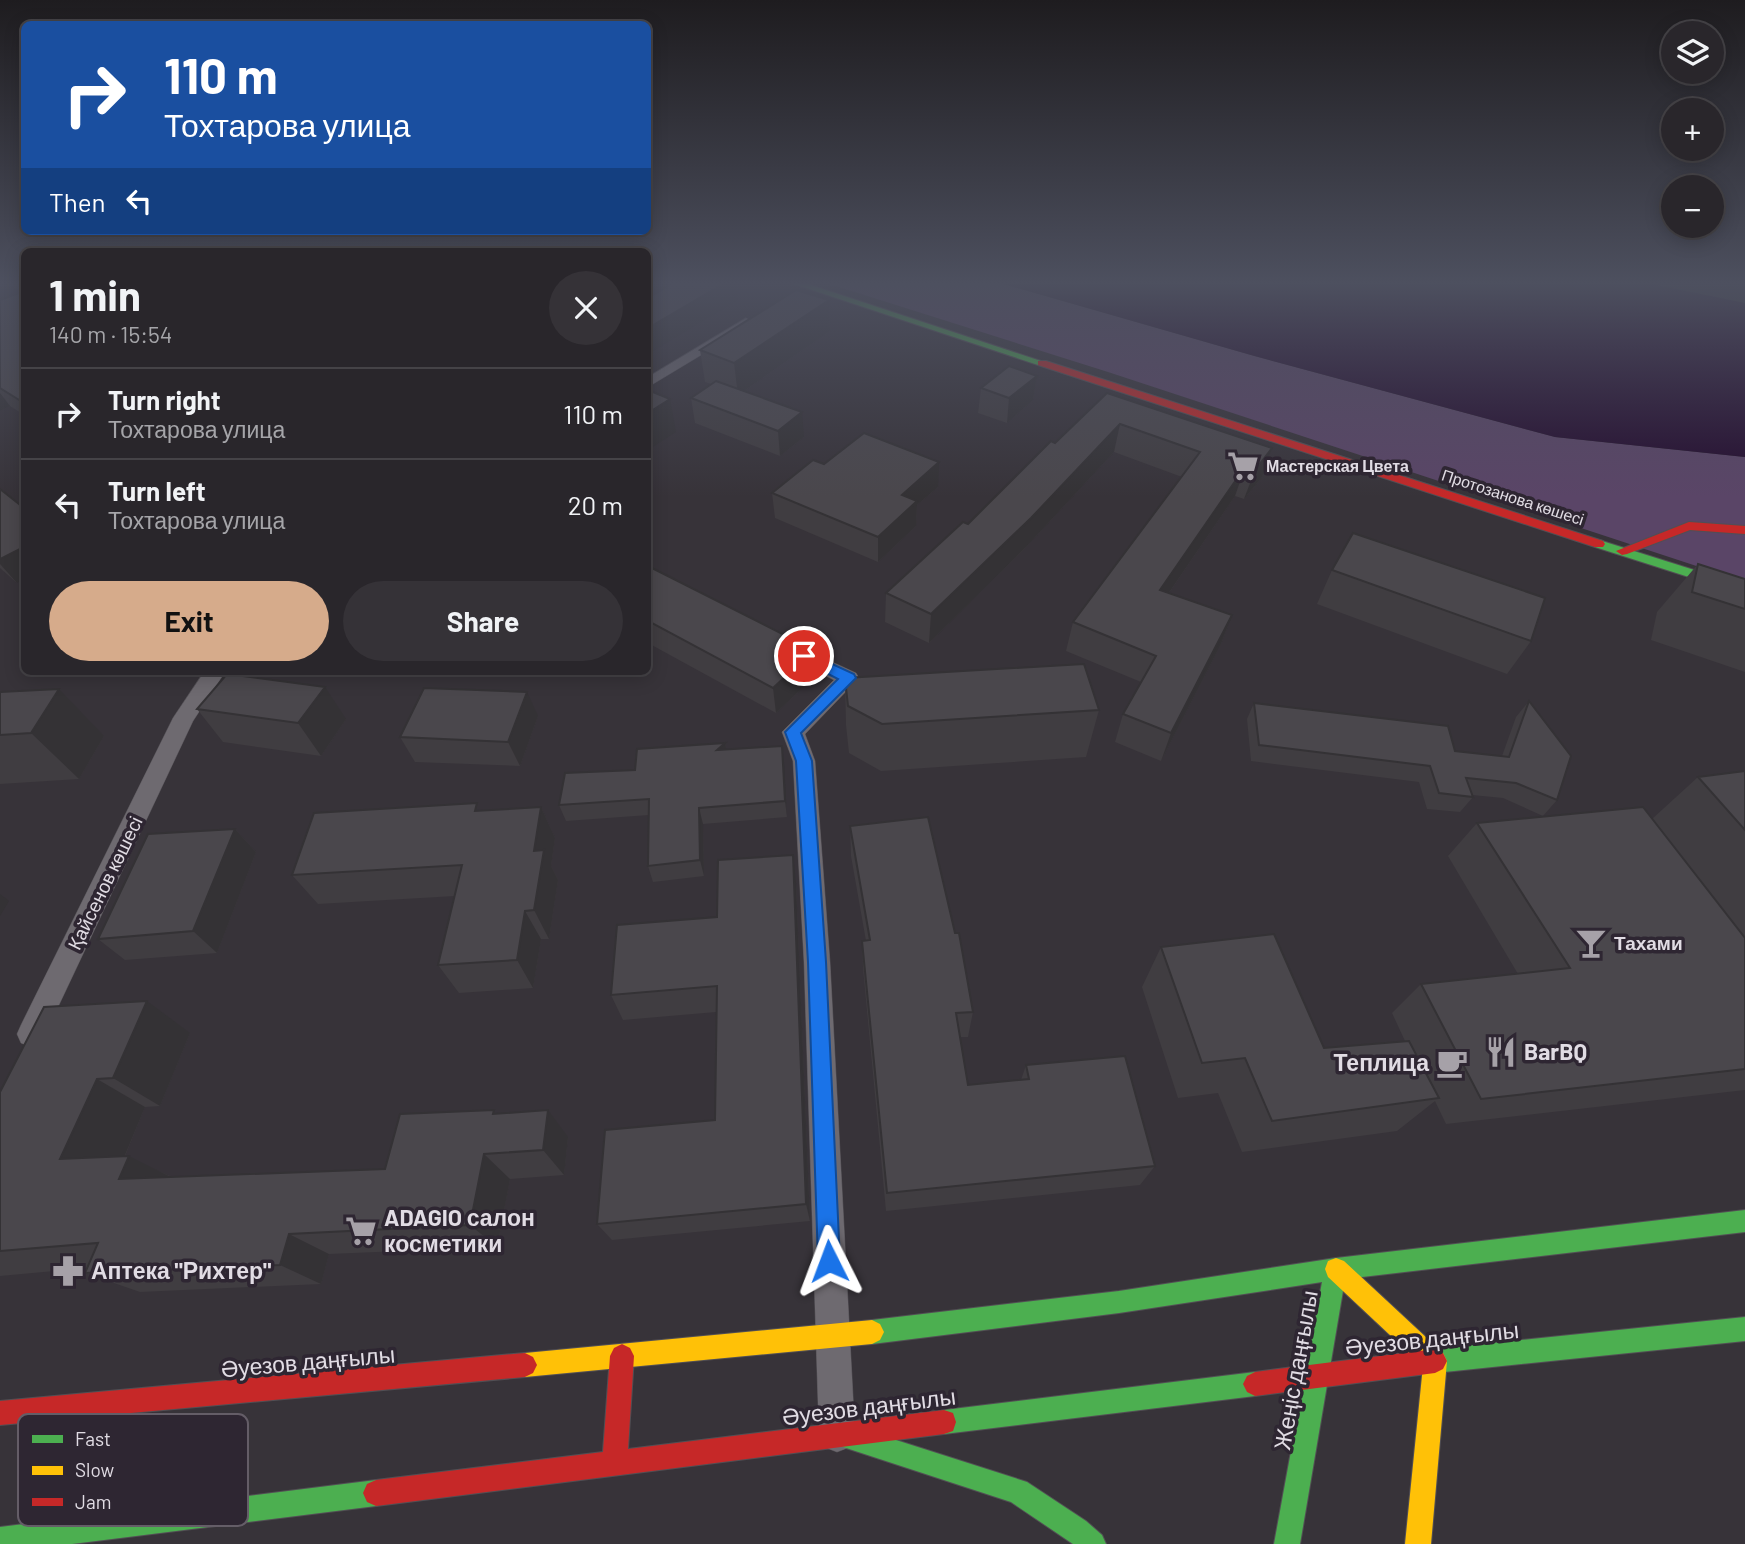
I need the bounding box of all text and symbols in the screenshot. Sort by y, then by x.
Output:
map controls [1661,21,1724,238]
button: layers [1661,21,1724,84]
text: 110 m [164,45,278,104]
icon: right [49,49,140,140]
button: + [1661,98,1724,161]
text: Тохтарова улица [164,105,411,143]
button: − [1661,175,1724,238]
icon: left [120,182,158,220]
text: Then [49,186,106,217]
text: 1 min [49,269,141,319]
button: close [549,271,623,345]
text: 140 m · 15:54 [49,320,173,348]
text: Turn right [108,384,221,415]
icon: right [49,395,87,433]
text: 110 m [563,398,623,429]
text: Тохтарова улица [108,415,285,443]
supermarket icon: Мастерская Цвета [1226,449,1260,483]
place label: Мастерская Цвета [1266,456,1409,475]
street label: Протозанова көшесі [1440,465,1587,528]
text: Turn left [108,475,206,506]
icon: left [49,486,87,524]
text: 20 m [568,489,623,520]
text: Тохтарова улица [108,506,285,534]
button: Exit [49,581,329,661]
button: Share [343,581,623,661]
pin [774,626,834,686]
icon: arrive [785,637,823,675]
street label: Қайсенов көшесі [62,812,147,953]
bar icon: Тахами [1574,926,1608,960]
place label: Тахами [1614,931,1683,954]
restaurant icon: BarBQ [1484,1035,1518,1069]
place label: BarBQ [1524,1037,1587,1065]
cafe icon: Теплица [1435,1046,1469,1080]
place label: Теплица [1333,1048,1429,1076]
place label: ADAGIO салон косметики [384,1203,535,1257]
supermarket icon: ADAGIO салон косметики [344,1214,378,1248]
position arrow [792,1224,866,1298]
pharmacy icon: Аптека "Рихтер" [51,1254,85,1288]
place label: Аптека "Рихтер" [91,1256,271,1284]
street label: Жеңіс даңғылы [1267,1288,1323,1452]
street label: Әуезов даңғылы [1344,1315,1520,1361]
street label: Әуезов даңғылы [220,1339,396,1383]
street label: Әуезов даңғылы [781,1381,957,1431]
legend [18,1414,248,1526]
text: Fast [75,1427,111,1450]
text: Slow [75,1458,114,1481]
text: Jam [75,1490,111,1513]

